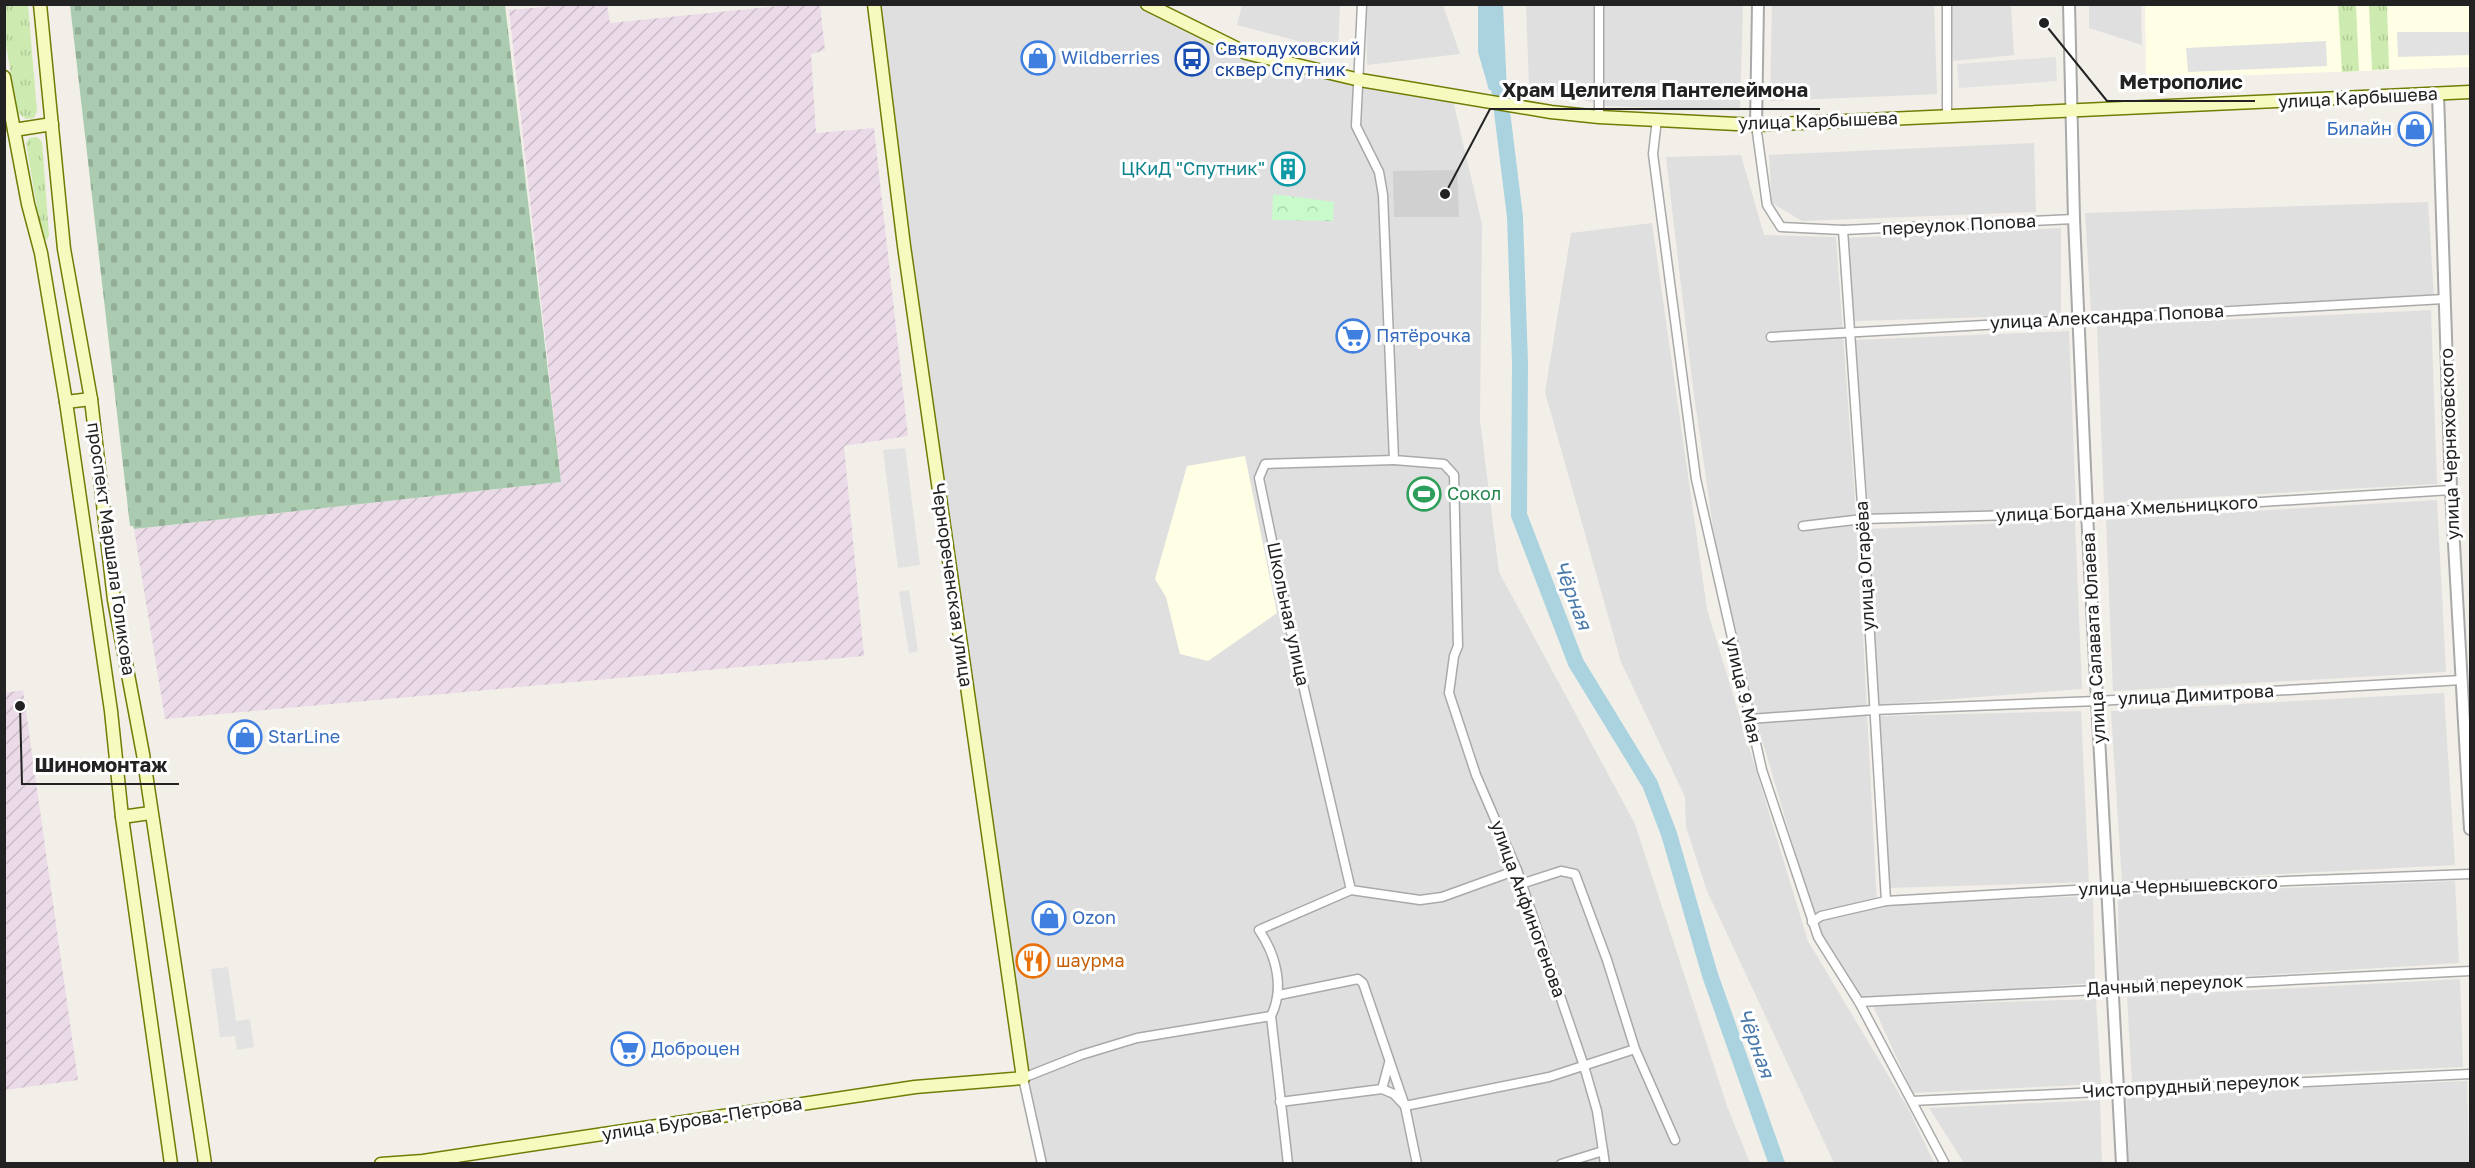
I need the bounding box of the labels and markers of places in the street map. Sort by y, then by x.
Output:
place label: Святодуховский сквер Спутник [1215,37,1361,80]
shop icon: Wildberries [1020,40,1056,76]
bus stop icon: Святодуховский сквер Спутник [1174,41,1210,77]
place label: Wildberries [1061,46,1160,68]
callout: Метрополис [2107,63,2255,101]
callout: Храм Целителя Пантелеймона [1490,71,1820,109]
shop icon: Билайн [2397,111,2433,147]
place label: Билайн [2326,117,2392,139]
building icon: ЦКиД "Спутник" [1270,151,1306,187]
place label: ЦКиД "Спутник" [1121,157,1265,179]
supermarket icon: Пятёрочка [1335,318,1371,354]
place label: Пятёрочка [1376,324,1471,346]
sports icon: Сокол [1406,476,1442,512]
place label: Сокол [1447,482,1501,504]
shop icon: StarLine [227,719,263,755]
place label: StarLine [268,725,340,747]
callout: Шиномонтаж [22,746,179,784]
shop icon: Ozon [1031,900,1067,936]
place label: Ozon [1072,906,1116,928]
restaurant icon: шаурма [1015,943,1051,979]
place label: шаурма [1056,949,1125,971]
supermarket icon: Доброцен [610,1031,646,1067]
place label: Доброцен [651,1037,740,1059]

